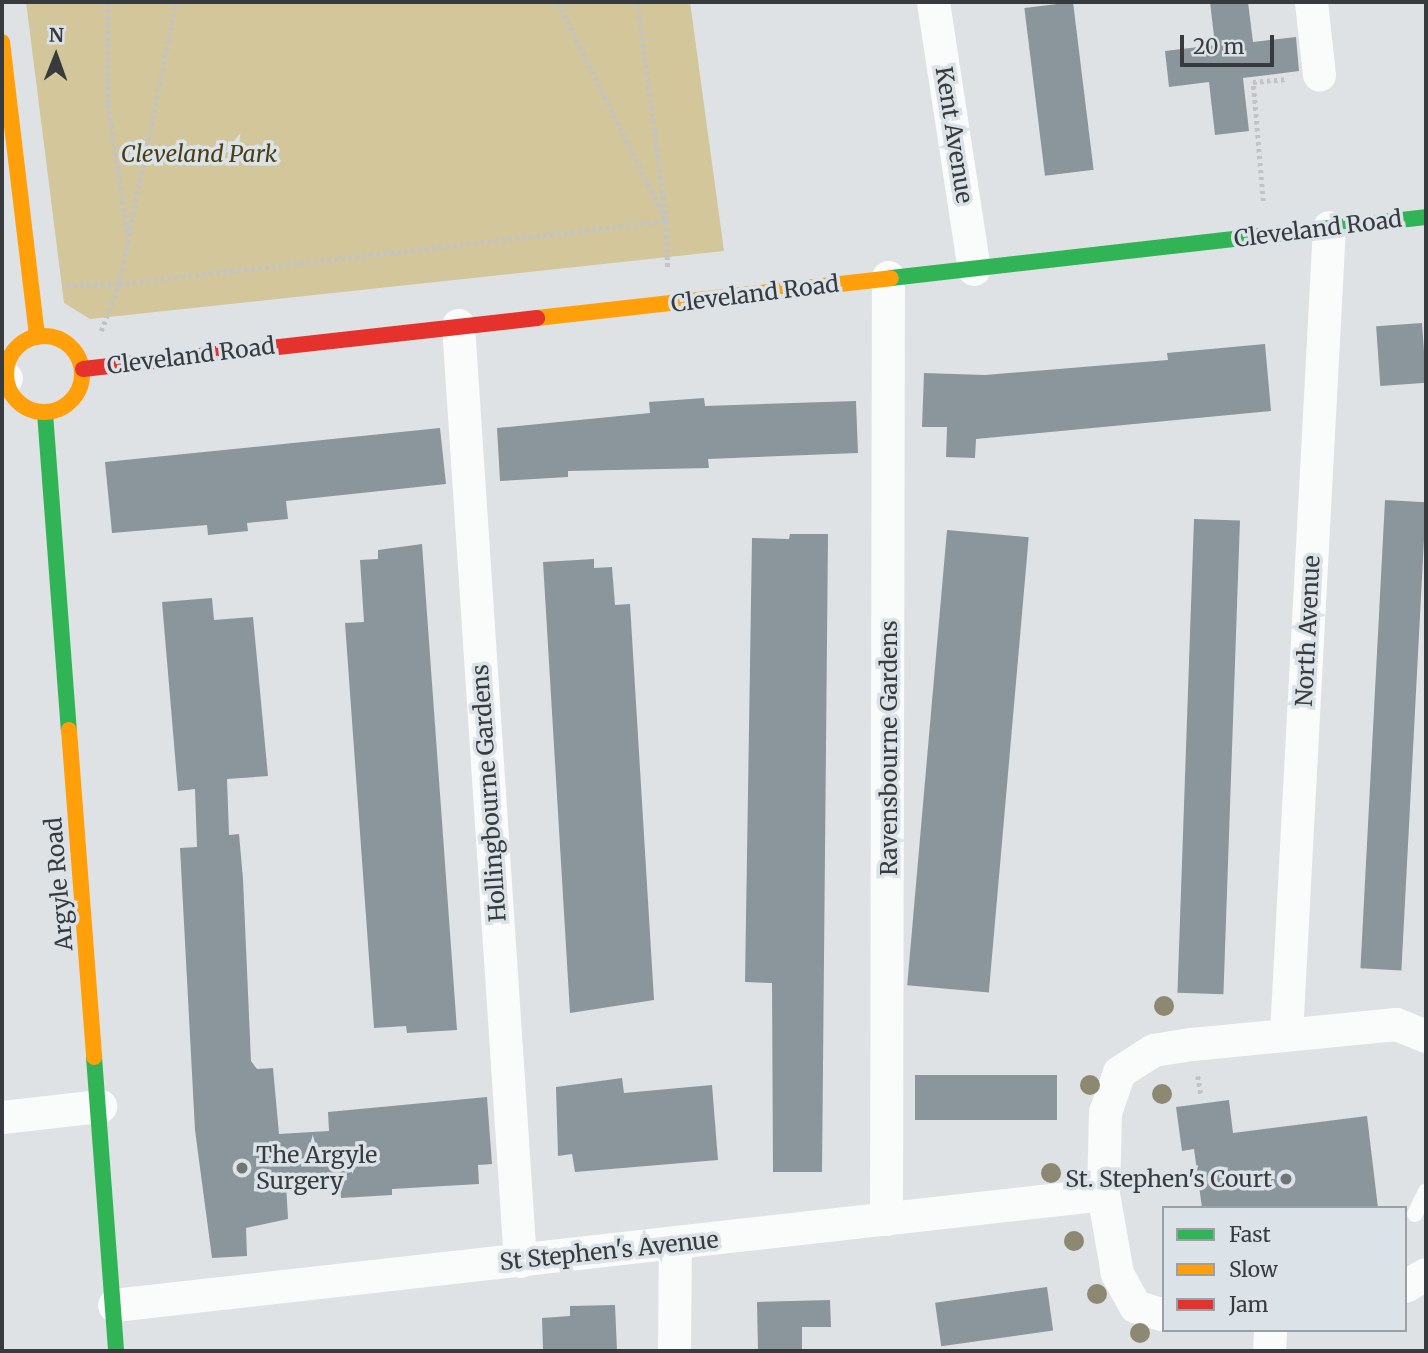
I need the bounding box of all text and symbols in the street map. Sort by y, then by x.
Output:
north arrow [21,21,91,91]
scale bar [1183,21,1278,65]
text: N [49,23,64,47]
text: 20 m [1193,33,1244,60]
street label: Kent Avenue [930,65,978,205]
park label: Cleveland Park [121,140,277,168]
street label: Cleveland Road [1232,205,1404,253]
street label: Cleveland Road [669,270,841,318]
street label: Cleveland Road [105,332,277,380]
street label: North Avenue [1290,555,1326,707]
street label: Ravensbourne Gardens [875,620,903,876]
street label: Hollingbourne Gardens [466,663,512,923]
street label: Argyle Road [39,816,79,952]
place label: The Argyle Surgery [256,1141,377,1195]
marker: The Argyle Surgery [234,1160,250,1176]
place label: St. Stephen's Court [1065,1165,1272,1193]
marker: St. Stephen's Court [1278,1171,1294,1187]
legend [1162,1206,1407,1332]
text: Fast [1229,1221,1271,1248]
street label: St Stephen's Avenue [498,1226,720,1276]
text: Slow [1229,1256,1278,1283]
text: Jam [1229,1291,1268,1318]

